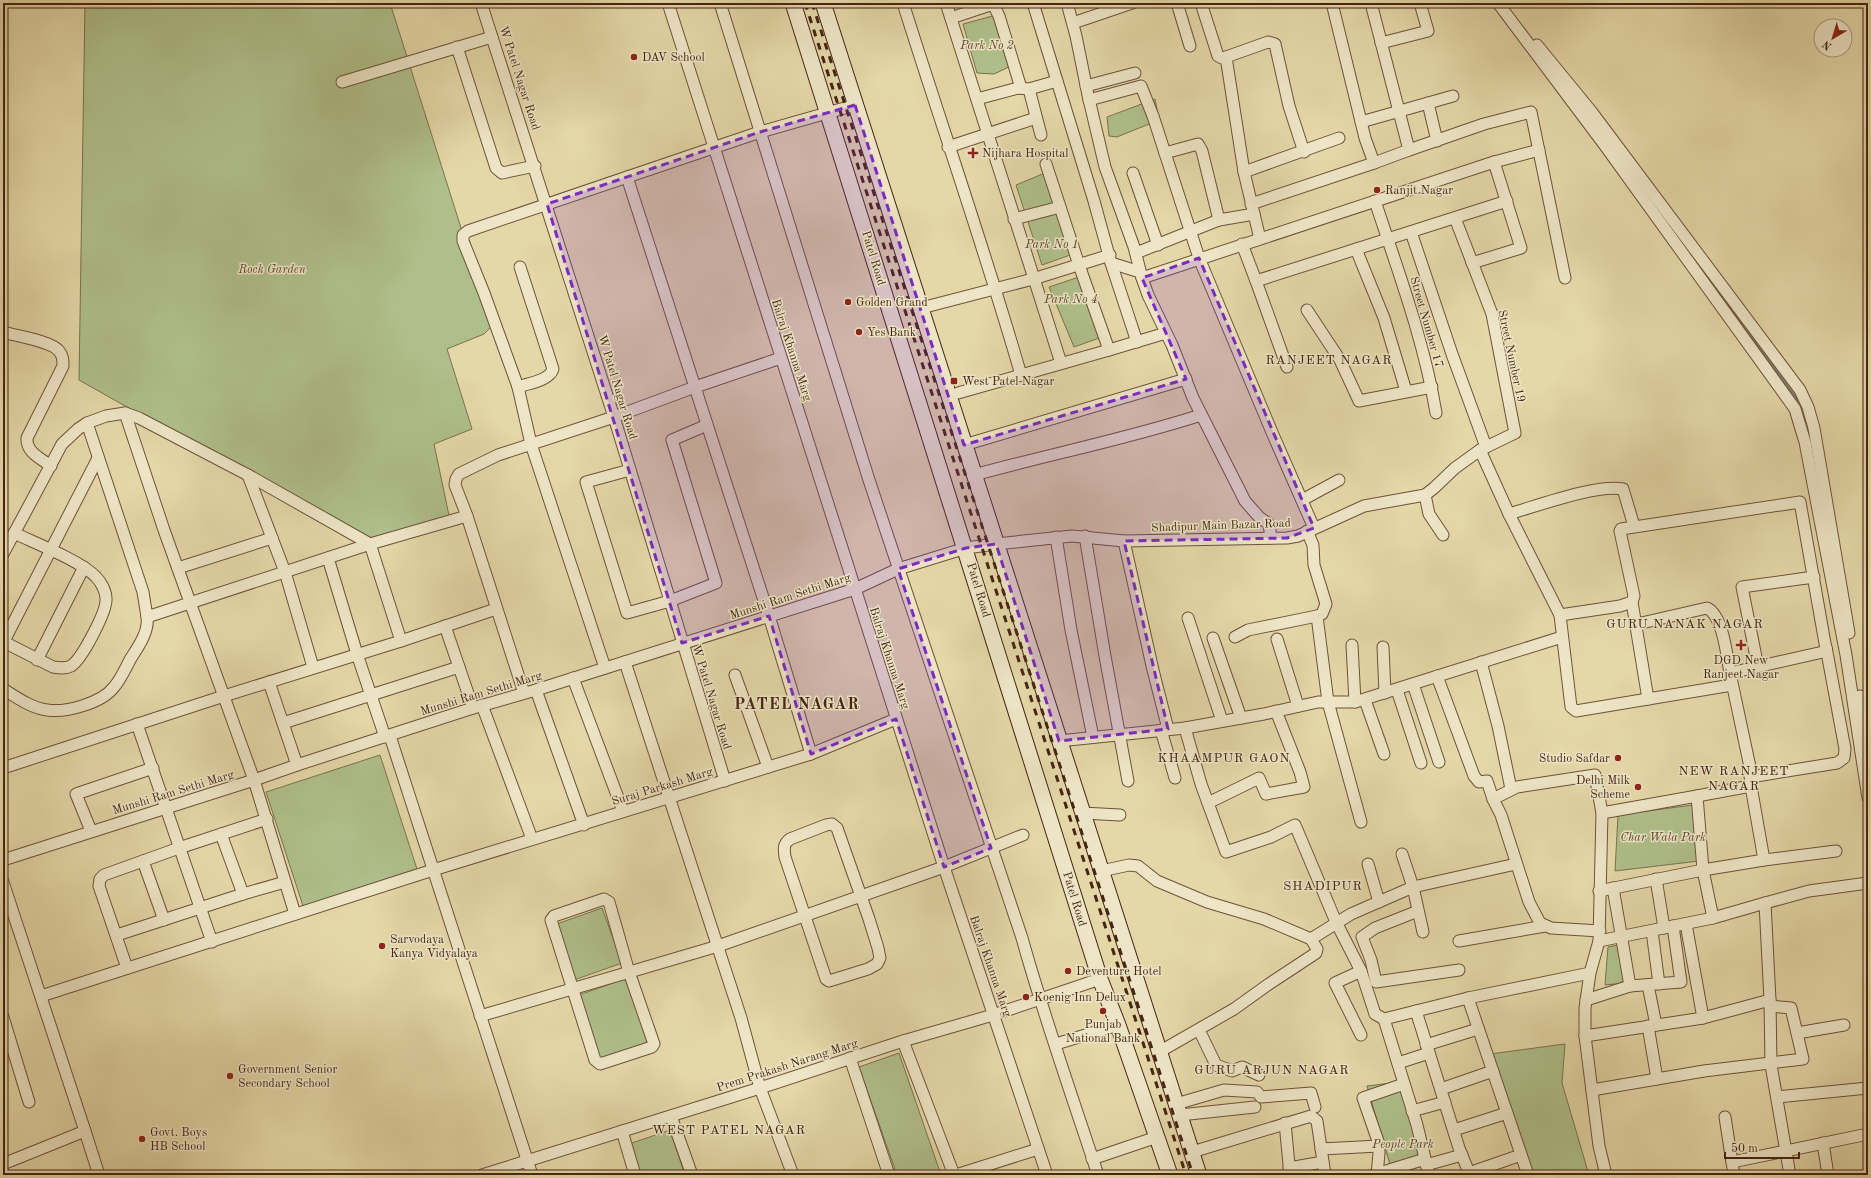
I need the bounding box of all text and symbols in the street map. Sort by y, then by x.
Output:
north arrow [1813,18,1853,58]
street label: W Patel Nagar Road [497,25,542,132]
text: N [1821,37,1834,52]
park label: Park No 2 [959,40,1014,52]
marker: DAV School [629,52,639,62]
place label: DAV School [642,52,705,64]
marker: Nijhara Hospital [967,147,979,159]
place label: Nijhara Hospital [982,148,1068,160]
marker: Ranjit Nagar [1372,185,1382,195]
place label: Ranjit Nagar [1385,185,1453,197]
street label: Patel Road [859,229,887,287]
park label: Park No 1 [1024,239,1079,251]
park label: Rock Garden [237,264,306,276]
street label: Street Number 17 [1407,275,1445,369]
park label: Park No 4 [1043,294,1098,306]
marker: Golden Grand [843,297,853,307]
place label: Golden Grand [856,297,928,309]
street label: Balraj Khanna Marg [769,298,813,403]
street label: Street Number 19 [1495,309,1527,404]
marker: Yes Bank [854,327,864,337]
place label: Yes Bank [867,327,916,339]
street label: W Patel Nagar Road [595,334,639,441]
district label: RANJEET NAGAR [1265,354,1393,367]
marker: West Patel Nagar [949,376,959,386]
place label: West Patel Nagar [962,376,1054,388]
street label: Shadipur Main Bazar Road [1151,518,1291,534]
street label: Patel Road [964,561,992,619]
street label: Munshi Ram Sethi Marg [728,572,853,622]
street label: Balraj Khanna Marg [867,606,911,711]
district label: GURU NANAK NAGAR [1606,618,1764,631]
marker: DGD New Ranjeet Nagar [1735,639,1747,651]
street label: W Patel Nagar Road [689,644,733,751]
place label: DGD New Ranjeet Nagar [1703,655,1779,681]
street label: Munshi Ram Sethi Marg [419,670,544,718]
district label: PATEL NAGAR [734,697,860,713]
district label: KHAAMPUR GAON [1158,752,1290,765]
place label: Studio Safdar [1539,753,1610,765]
marker: Studio Safdar [1613,753,1623,763]
district label: NEW RANJEET NAGAR [1679,765,1790,793]
street label: Suraj Parkash Marg [610,766,715,808]
street label: Munshi Ram Sethi Marg [111,769,236,817]
place label: Delhi Milk Scheme [1576,775,1630,801]
marker: Delhi Milk Scheme [1633,782,1643,792]
park label: Char Wala Park [1620,832,1706,844]
street label: Patel Road [1060,870,1088,928]
district label: SHADIPUR [1283,880,1363,893]
street label: Balraj Khanna Marg [967,914,1013,1019]
place label: Sarvodaya Kanya Vidyalaya [390,934,478,960]
marker: Sarvodaya Kanya Vidyalaya [377,941,387,951]
marker: Deventure Hotel [1063,966,1073,976]
place label: Deventure Hotel [1076,966,1161,978]
marker: Koenig Inn Delux [1021,992,1031,1002]
place label: Koenig Inn Delux [1034,992,1126,1004]
marker: Punjab National Bank [1098,1006,1108,1016]
place label: Punjab National Bank [1066,1019,1140,1045]
street label: Prem Prakash Narang Marg [715,1037,860,1094]
place label: Government Senior Secondary School [238,1064,338,1090]
district label: GURU ARJUN NAGAR [1194,1064,1350,1077]
marker: Government Senior Secondary School [225,1071,235,1081]
district label: WEST PATEL NAGAR [652,1124,806,1137]
place label: Govt. Boys HB School [150,1127,207,1153]
marker: Govt. Boys HB School [137,1134,147,1144]
scale bar [1725,1134,1799,1160]
park label: People Park [1371,1139,1434,1151]
text: 50 m [1731,1142,1758,1155]

